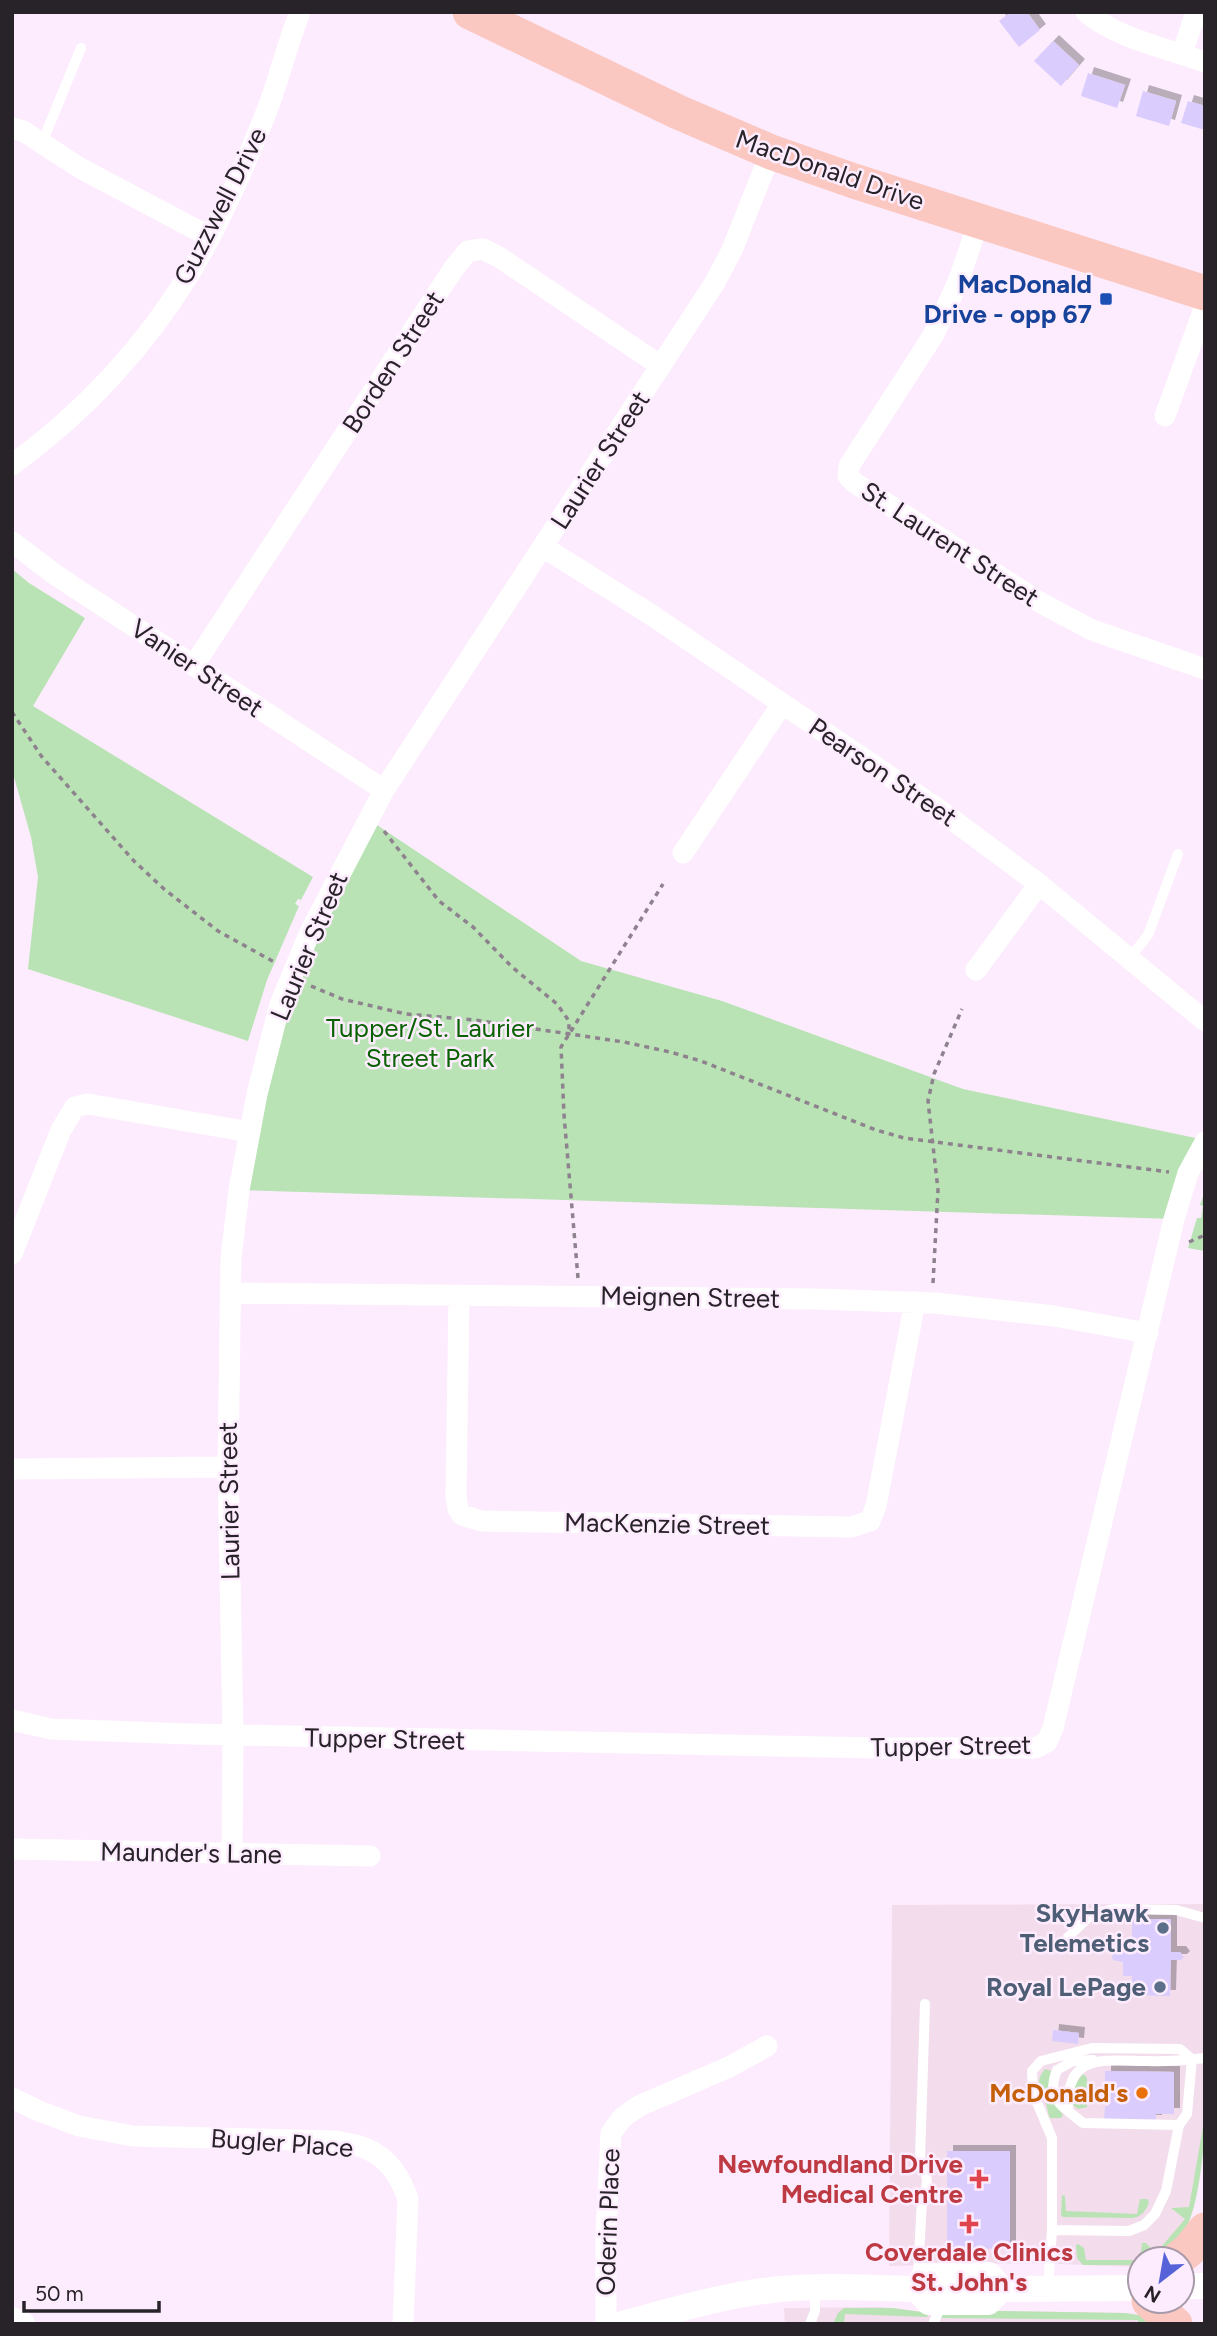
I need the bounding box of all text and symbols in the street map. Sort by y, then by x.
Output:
street label: Guzzwell Drive [167,122,273,290]
street label: MacDonald Drive [731,123,929,217]
place label: MacDonald Drive - opp 67 [924,268,1092,330]
street label: Borden Street [335,285,451,439]
marker: MacDonald Drive - opp 67 [1098,291,1114,307]
street label: Laurier Street [543,385,657,535]
street label: St. Laurent Street [855,475,1045,613]
street label: Vanier Street [125,612,270,724]
street label: Pearson Street [803,711,963,833]
street label: Laurier Street [263,867,355,1025]
park label: Tupper/St. Laurier Street Park [326,1012,534,1074]
street label: Meignen Street [600,1279,780,1315]
street label: Laurier Street [212,1421,246,1580]
street label: MacKenzie Street [564,1506,770,1542]
street label: Tupper Street [304,1722,466,1756]
street label: Tupper Street [870,1729,1032,1763]
street label: Maunder's Lane [100,1835,282,1871]
place label: SkyHawk Telemetics [1020,1897,1149,1959]
marker: SkyHawk Telemetics [1155,1920,1171,1936]
place label: Royal LePage [986,1971,1146,2003]
marker: Royal LePage [1152,1979,1168,1995]
place label: McDonald's [989,2077,1128,2109]
marker: McDonald's [1134,2085,1150,2101]
street label: Bugler Place [210,2122,354,2164]
street label: Oderin Place [589,2148,627,2296]
place label: Newfoundland Drive Medical Centre [717,2148,963,2210]
marker: Newfoundland Drive Medical Centre [969,2169,989,2189]
marker: Coverdale Clinics St. John's [959,2214,979,2234]
place label: Coverdale Clinics St. John's [865,2236,1073,2298]
north arrow [1126,2245,1196,2315]
scale bar [24,2270,159,2314]
text: 50 m [35,2281,84,2306]
text: N [1140,2281,1165,2308]

